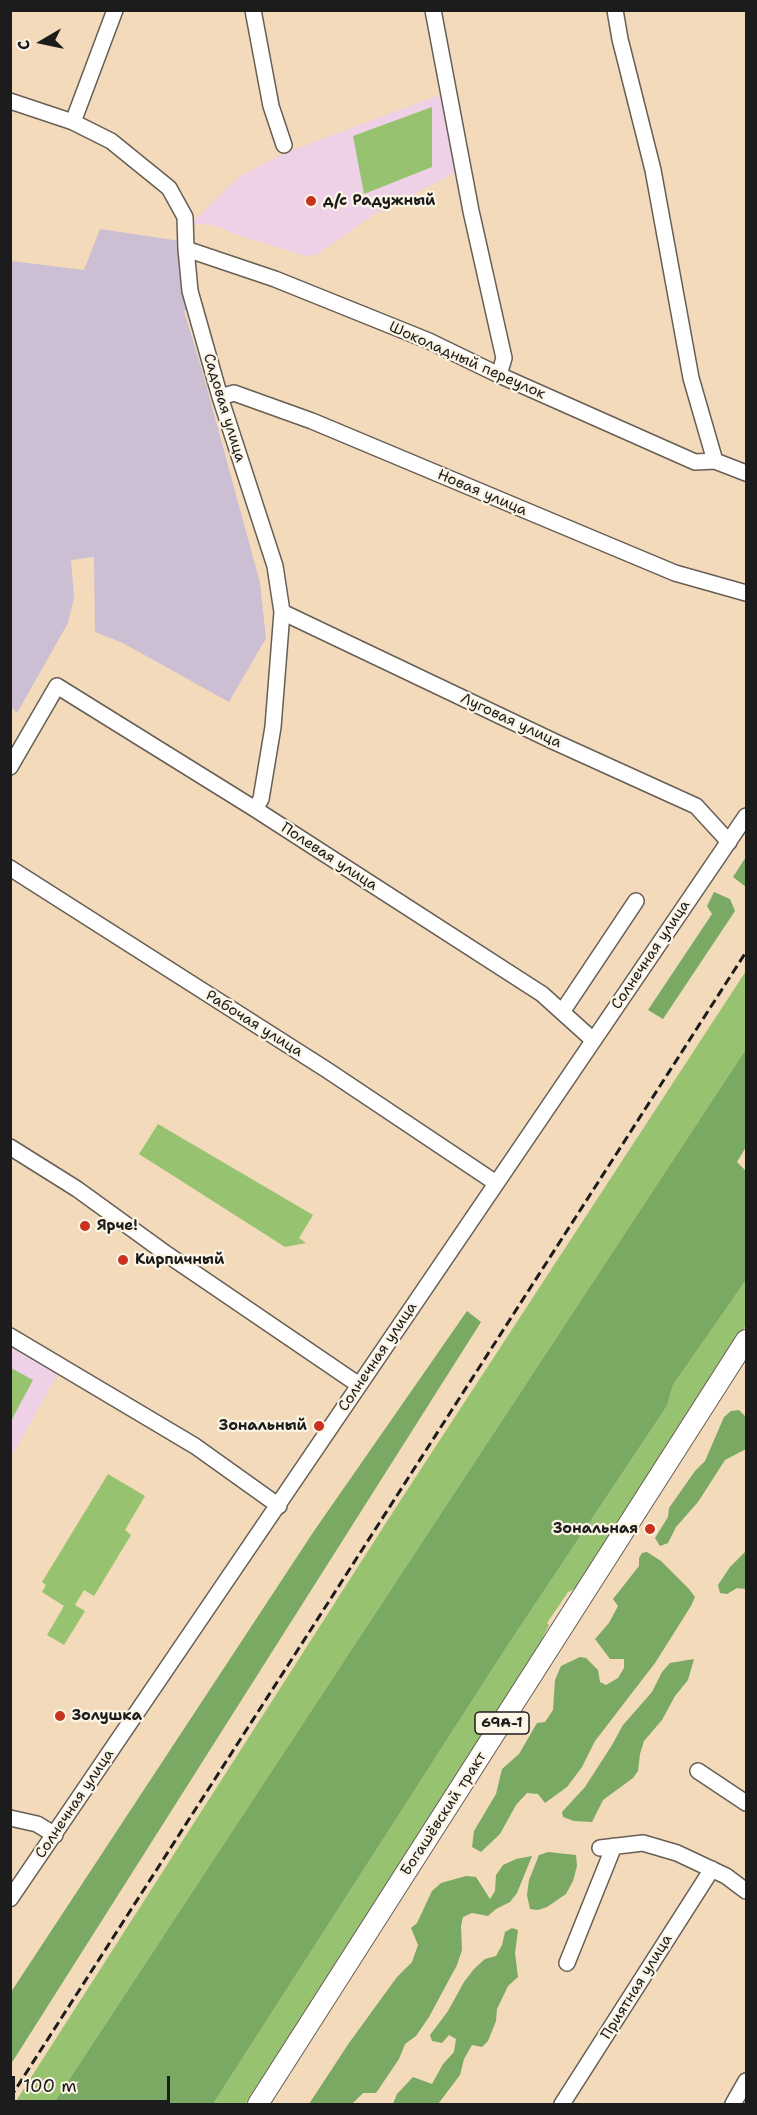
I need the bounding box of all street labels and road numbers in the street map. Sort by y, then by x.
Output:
street label: Шоколадный переулок [386,318,548,404]
street label: Садовая улица [199,351,249,465]
street label: Новая улица [434,466,530,520]
street label: Луговая улица [458,690,564,752]
street label: Полевая улица [277,819,381,895]
street label: Солнечная улица [608,897,694,1013]
street label: Рабочая улица [202,987,306,1061]
street label: Солнечная улица [335,1299,421,1415]
road number: 69А-1 [475,1712,529,1734]
street label: Солнечная улица [32,1746,118,1862]
street label: Богашёвский тракт [397,1749,491,1879]
street label: Приятная улица [597,1931,677,2043]

